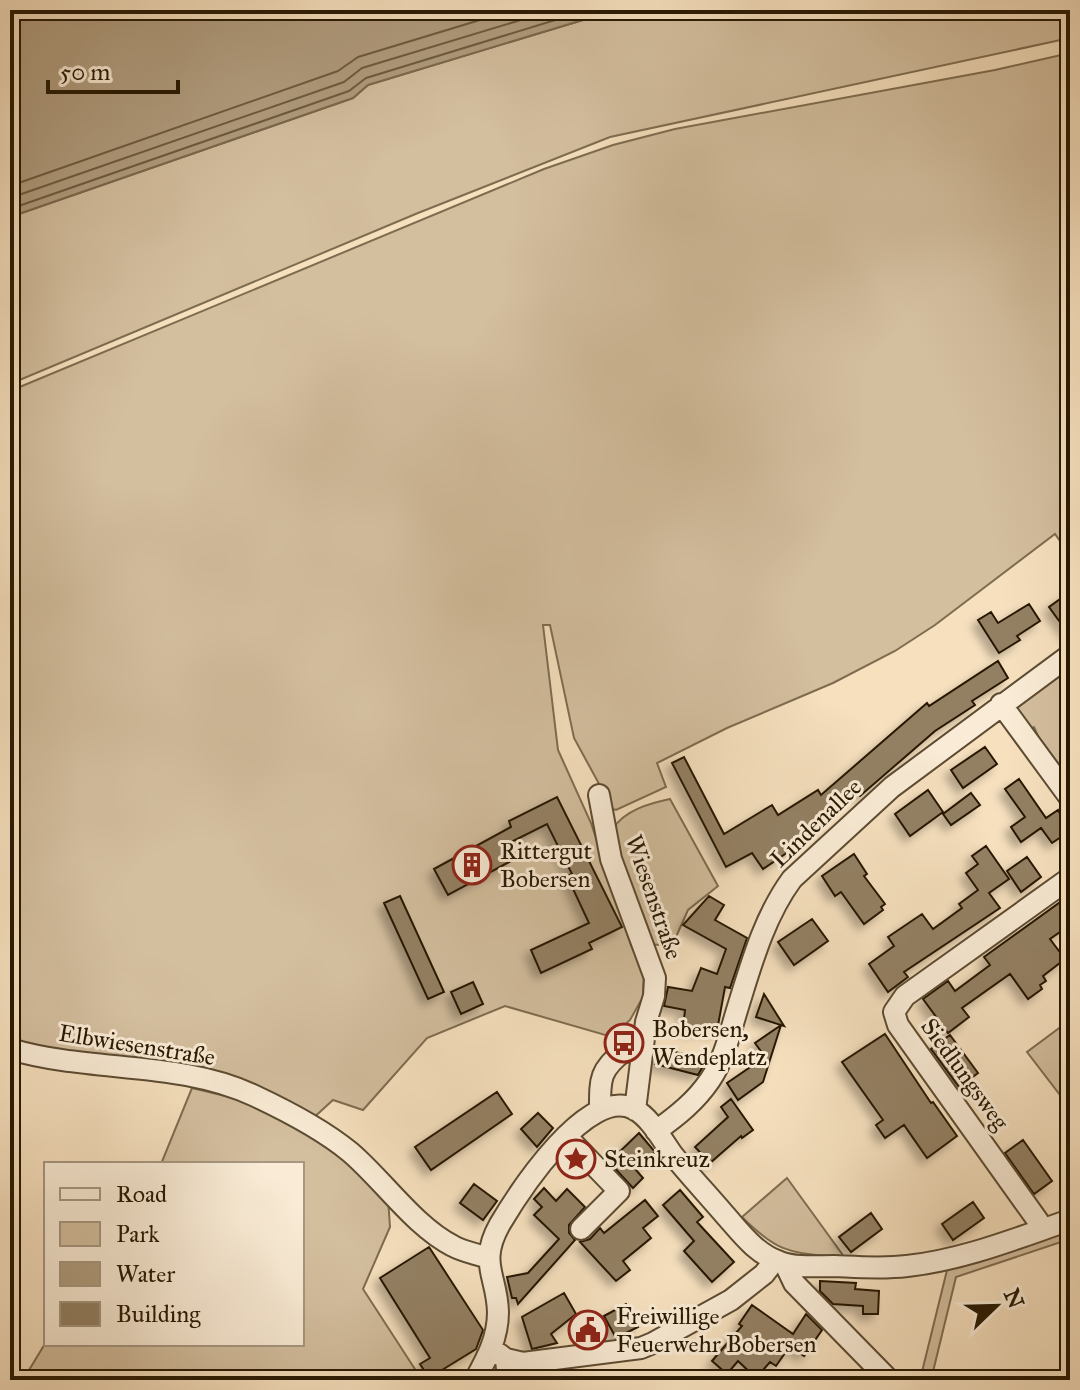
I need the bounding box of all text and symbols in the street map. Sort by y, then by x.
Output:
scale bar [48,44,178,94]
text: 50 m [60,57,110,87]
street label: Lindenallee [764,772,868,874]
street label: Wiesenstraße [619,831,689,963]
place label: Rittergut Bobersen [500,836,593,894]
building icon: Rittergut Bobersen [451,844,493,886]
street label: Siedlungsweg [914,1012,1016,1137]
place label: Bobersen, Wendeplatz [652,1014,767,1072]
street label: Elbwiesenstraße [57,1018,217,1072]
bus stop icon: Bobersen, Wendeplatz [603,1022,645,1064]
place icon: Steinkreuz [555,1138,597,1180]
place label: Steinkreuz [604,1144,710,1174]
legend [44,1162,304,1346]
text: Road [116,1179,167,1209]
text: Park [116,1219,160,1249]
text: Water [116,1259,175,1289]
north arrow [956,1266,1036,1346]
text: N [998,1285,1030,1313]
text: Building [116,1299,201,1329]
place label: Freiwillige Feuerwehr Bobersen [616,1301,817,1359]
public building icon: Freiwillige Feuerwehr Bobersen [567,1309,609,1351]

